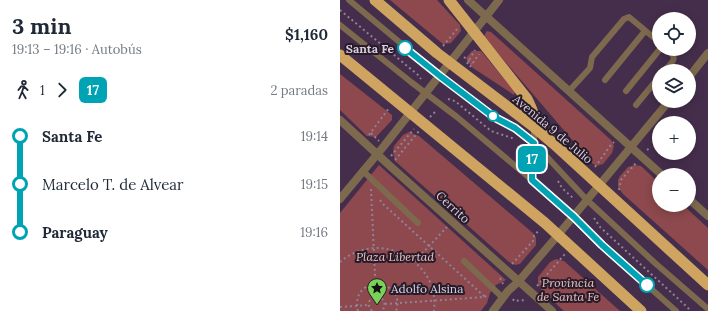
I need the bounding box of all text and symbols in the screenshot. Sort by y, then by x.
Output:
text: 3 min [12,12,72,40]
map controls [652,12,696,212]
button: locate [652,12,696,56]
text: $1,160 [285,25,328,44]
marker: Santa Fe [397,40,413,56]
text: 19:13 – 19:16 · Autobús [12,41,142,58]
place label: Santa Fe [346,41,395,56]
button: layers [652,64,696,108]
icon: walk [12,79,34,101]
icon: forward [51,79,73,101]
text: 17 [87,81,99,99]
text: 1 [40,82,45,99]
text: 2 paradas [270,82,328,99]
street label: Avenida 9 de Julio [509,91,596,167]
unlabelled marker [487,110,499,122]
button: + [652,116,696,160]
text: Santa Fe [42,127,102,146]
text: 19:14 [301,128,328,145]
line badge: 17 [514,146,550,172]
text: 17 [526,150,538,168]
button: − [652,168,696,212]
text: Marcelo T. de Alvear [42,175,184,194]
text: 19:15 [301,176,328,193]
street label: Cerrito [433,188,473,226]
text: Paraguay [42,223,108,242]
text: 19:16 [300,224,328,241]
park label: Plaza Libertad [356,249,434,264]
park label: Provincia de Santa Fe [537,275,599,304]
place icon: Adolfo Alsina [366,277,388,305]
unlabelled marker [639,277,655,293]
place label: Adolfo Alsina [390,281,463,296]

